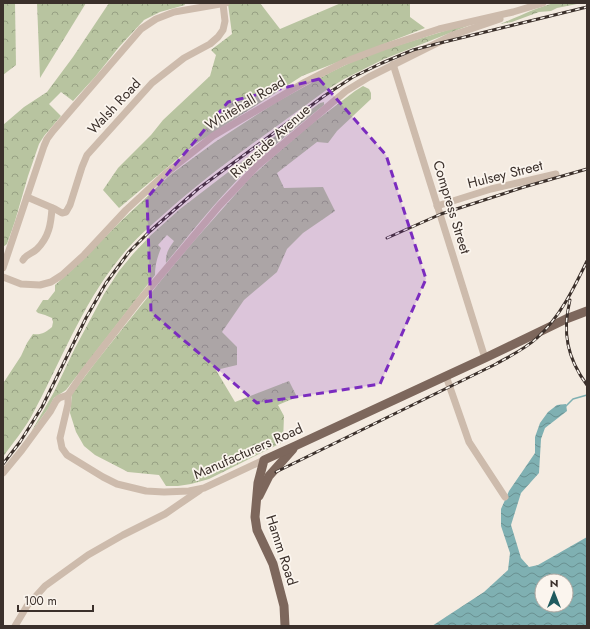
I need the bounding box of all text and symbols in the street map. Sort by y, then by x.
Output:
street label: Whitehall Road [201,71,289,135]
street label: Walsh Road [83,74,145,138]
street label: Riverside Avenue [226,100,314,182]
street label: Hulsey Street [465,155,545,193]
street label: Compress Street [428,158,476,257]
street label: Manufacturers Road [190,418,306,484]
street label: Hamm Road [261,512,303,588]
north arrow [534,573,574,613]
text: N [550,575,558,591]
scale bar [18,587,93,613]
text: 100 m [24,592,57,610]

